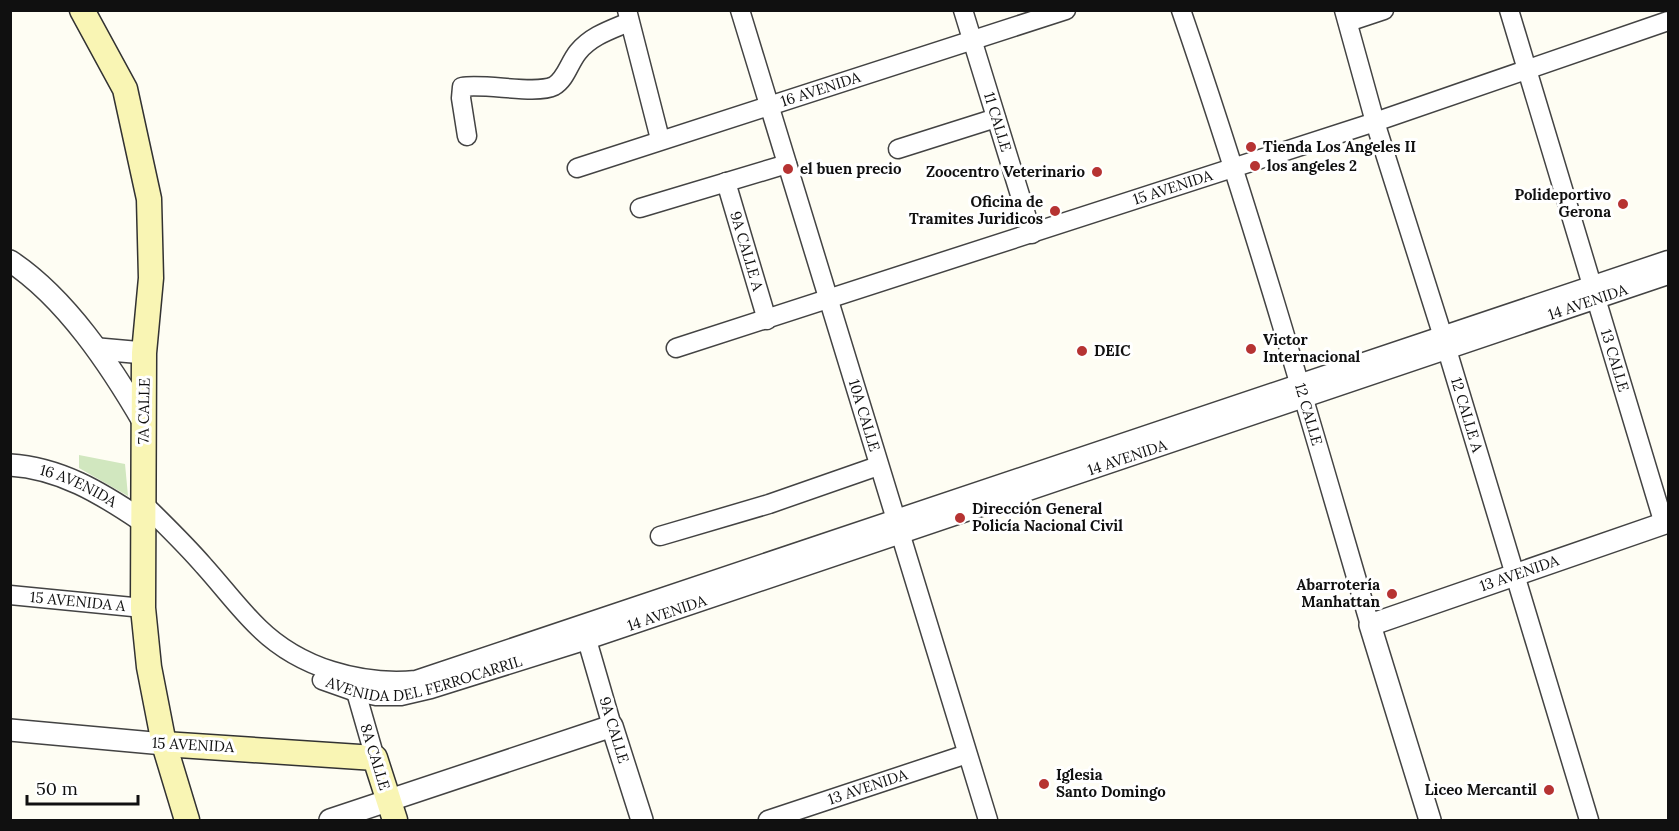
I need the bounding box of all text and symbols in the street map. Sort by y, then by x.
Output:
street label: 16 AVENIDA [778,67,863,111]
street label: 11 CALLE [980,90,1016,154]
place label: Tienda Los Angeles II [1263,137,1416,156]
marker: Tienda Los Angeles II [1244,140,1258,154]
place label: los angeles 2 [1267,156,1357,175]
place label: el buen precio [800,159,902,178]
marker: los angeles 2 [1248,159,1262,173]
marker: el buen precio [781,162,795,176]
place label: Zoocentro Veterinario [926,162,1086,181]
marker: Zoocentro Veterinario [1090,165,1104,179]
street label: 15 AVENIDA [1130,165,1215,209]
place label: Polideportivo Gerona [1515,185,1612,221]
place label: Oficina de Tramites Juridicos [909,192,1043,228]
marker: Polideportivo Gerona [1616,197,1630,211]
marker: Oficina de Tramites Juridicos [1048,204,1062,218]
street label: 9A CALLE A [726,209,768,293]
street label: 14 AVENIDA [1546,279,1630,324]
street label: 13 CALLE [1597,327,1634,394]
place label: Victor Internacional [1263,330,1361,366]
place label: DEIC [1094,341,1131,360]
marker: Victor Internacional [1244,342,1258,356]
marker: DEIC [1075,344,1089,358]
street label: 12 CALLE A [1447,375,1488,455]
street label: 10A CALLE [845,377,885,454]
street label: 7A CALLE [133,378,154,444]
street label: 12 CALLE [1291,381,1327,448]
street label: 14 AVENIDA [1085,435,1170,479]
street label: 16 AVENIDA [38,460,121,511]
place label: Dirección General Policía Nacional Civil [972,499,1123,535]
marker: Dirección General Policía Nacional Civil [953,511,967,525]
street label: 13 AVENIDA [1477,550,1562,595]
place label: Abarrotería Manhattan [1297,575,1380,611]
street label: 15 AVENIDA A [29,587,127,615]
marker: Abarrotería Manhattan [1385,587,1399,601]
street label: 14 AVENIDA [625,590,709,635]
street label: AVENIDA DEL FERROCARRIL [323,651,525,706]
street label: 9A CALLE [595,694,634,765]
street label: 8A CALLE [356,721,395,792]
street label: 15 AVENIDA [151,733,235,756]
street label: 13 AVENIDA [825,764,910,808]
place label: Iglesia Santo Domingo [1056,765,1166,801]
scale bar [27,768,138,806]
text: 50 m [36,777,78,800]
marker: Iglesia Santo Domingo [1037,777,1051,791]
place label: Liceo Mercantil [1424,780,1537,799]
marker: Liceo Mercantil [1542,783,1556,797]

